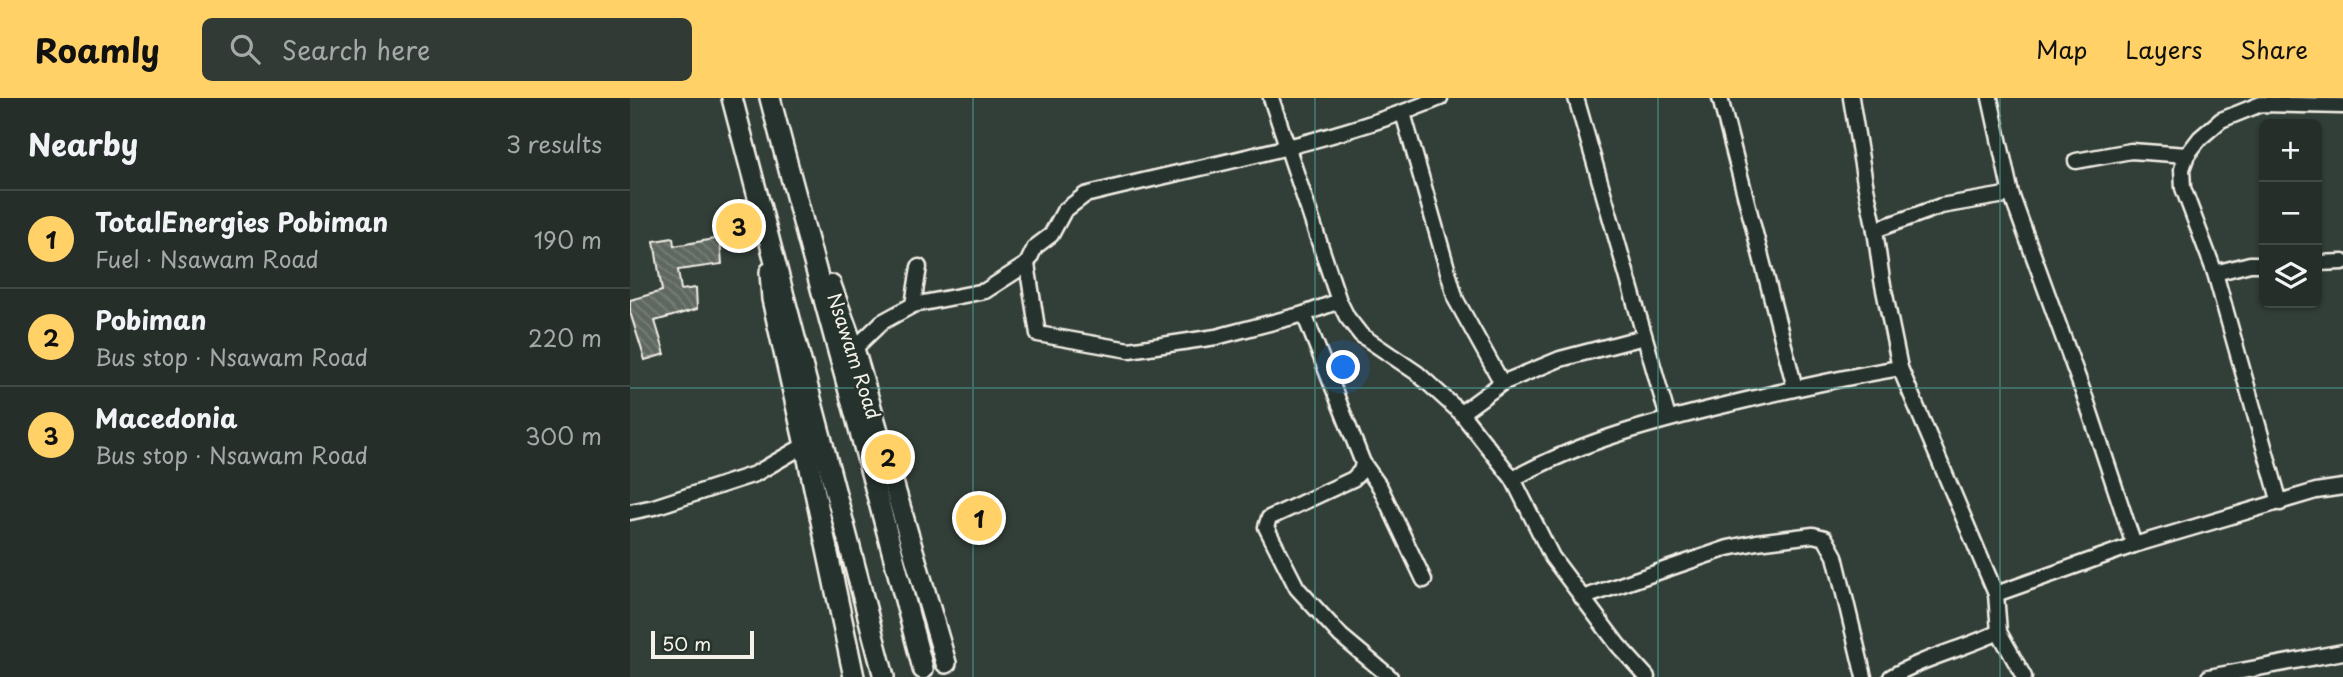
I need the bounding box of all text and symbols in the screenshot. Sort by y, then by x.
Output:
search box [202,18,692,81]
text: Roamly [35,24,160,74]
icon: search [226,30,264,68]
text: Search here [282,30,430,69]
text: Map [2036,31,2087,67]
text: Layers [2125,31,2202,67]
text: Share [2240,31,2308,67]
map controls [2259,119,2322,308]
button: + [2259,119,2322,182]
text: Nearby [28,121,138,166]
text: 3 results [506,126,602,161]
button: − [2259,182,2322,245]
pin: 3 [716,200,762,252]
text: TotalEnergies Pobiman [95,202,388,241]
text: 1 [46,222,57,257]
text: 190 m [534,222,602,257]
text: Fuel · Nsawam Road [95,241,319,276]
button: layers [2259,245,2322,308]
street label: Nsawam Road [821,289,889,423]
text: Pobiman [95,300,207,339]
text: 2 [43,320,59,355]
text: 220 m [528,320,602,355]
text: Bus stop · Nsawam Road [95,339,368,374]
your location [1326,350,1360,384]
text: Macedonia [95,398,238,437]
text: 3 [43,418,59,453]
text: 300 m [525,418,602,453]
pin: 2 [865,431,911,483]
text: Bus stop · Nsawam Road [95,437,368,472]
pin: 1 [956,492,1002,544]
scale bar [651,628,754,660]
text: 50 m [662,629,711,657]

